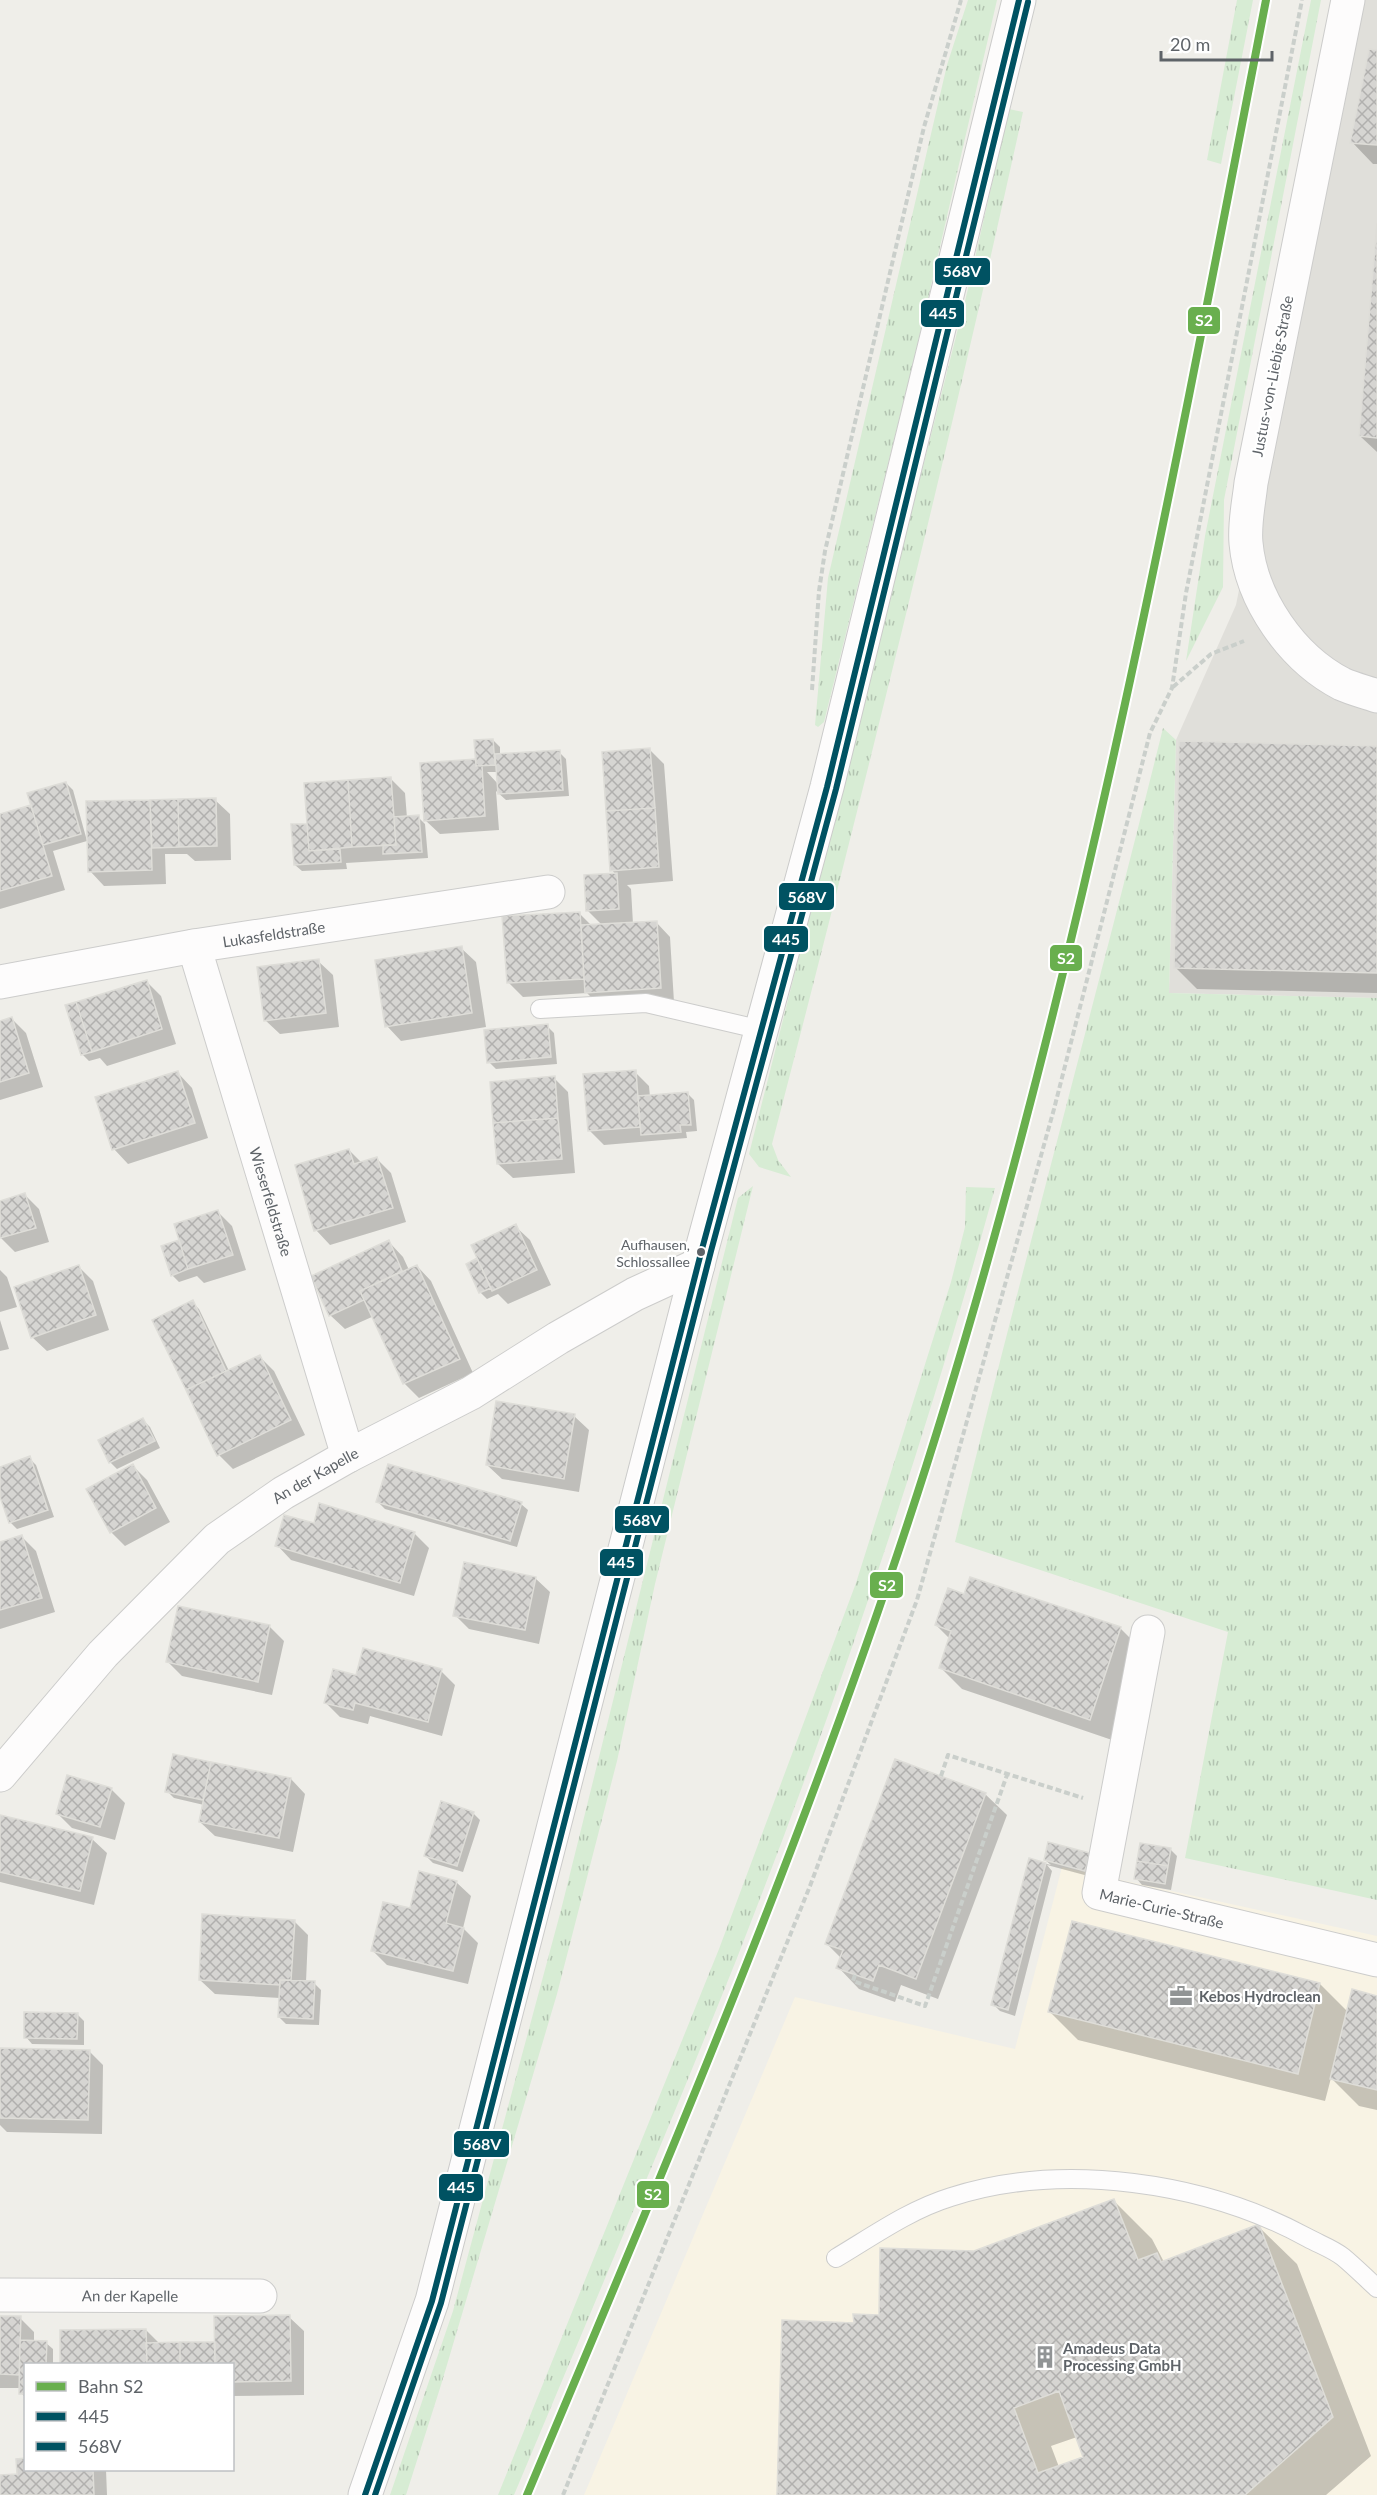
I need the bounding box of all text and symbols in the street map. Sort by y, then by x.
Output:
scale bar [1161,24,1272,62]
text: 20 m [1170,33,1210,55]
line badge: 568V [934,257,991,286]
text: 568V [943,261,982,280]
street label: Justus-von-Liebig-Straße [1248,294,1296,458]
line badge: 445 [920,299,965,328]
text: 445 [929,303,957,322]
line badge: S2 [1187,306,1221,335]
text: S2 [1195,310,1213,329]
line badge: 568V [778,882,835,911]
text: 568V [788,887,827,906]
street label: Lukasfeldstraße [221,917,326,951]
line badge: 445 [763,925,809,953]
text: 445 [772,929,800,948]
line badge: S2 [1049,944,1083,972]
text: S2 [1057,948,1075,967]
street label: Wieserfeldstraße [246,1145,296,1258]
place label: Aufhausen, Schlossallee [616,1236,690,1270]
marker: Aufhausen, Schlossallee [695,1246,707,1258]
street label: An der Kapelle [268,1443,361,1507]
line badge: 568V [614,1505,670,1534]
text: 568V [623,1510,662,1529]
line badge: 445 [599,1548,644,1577]
text: 445 [607,1552,635,1571]
line badge: S2 [869,1571,904,1599]
text: S2 [878,1575,896,1594]
street label: Marie-Curie-Straße [1098,1884,1226,1932]
office icon: Kebos Hydroclean [1168,1983,1194,2009]
place label: Kebos Hydroclean [1199,1987,1321,2005]
line badge: 568V [453,2130,510,2158]
text: 568V [463,2134,502,2153]
line badge: 445 [438,2173,484,2202]
text: 445 [447,2177,475,2196]
line badge: S2 [636,2180,670,2209]
text: S2 [644,2184,662,2203]
street label: An der Kapelle [82,2286,178,2305]
place label: Amadeus Data Processing GmbH [1062,2339,1181,2374]
building icon: Amadeus Data Processing GmbH [1032,2344,1058,2370]
legend [24,2363,234,2471]
text: Bahn S2 [78,2375,143,2397]
text: 445 [78,2405,109,2427]
text: 568V [78,2435,122,2457]

